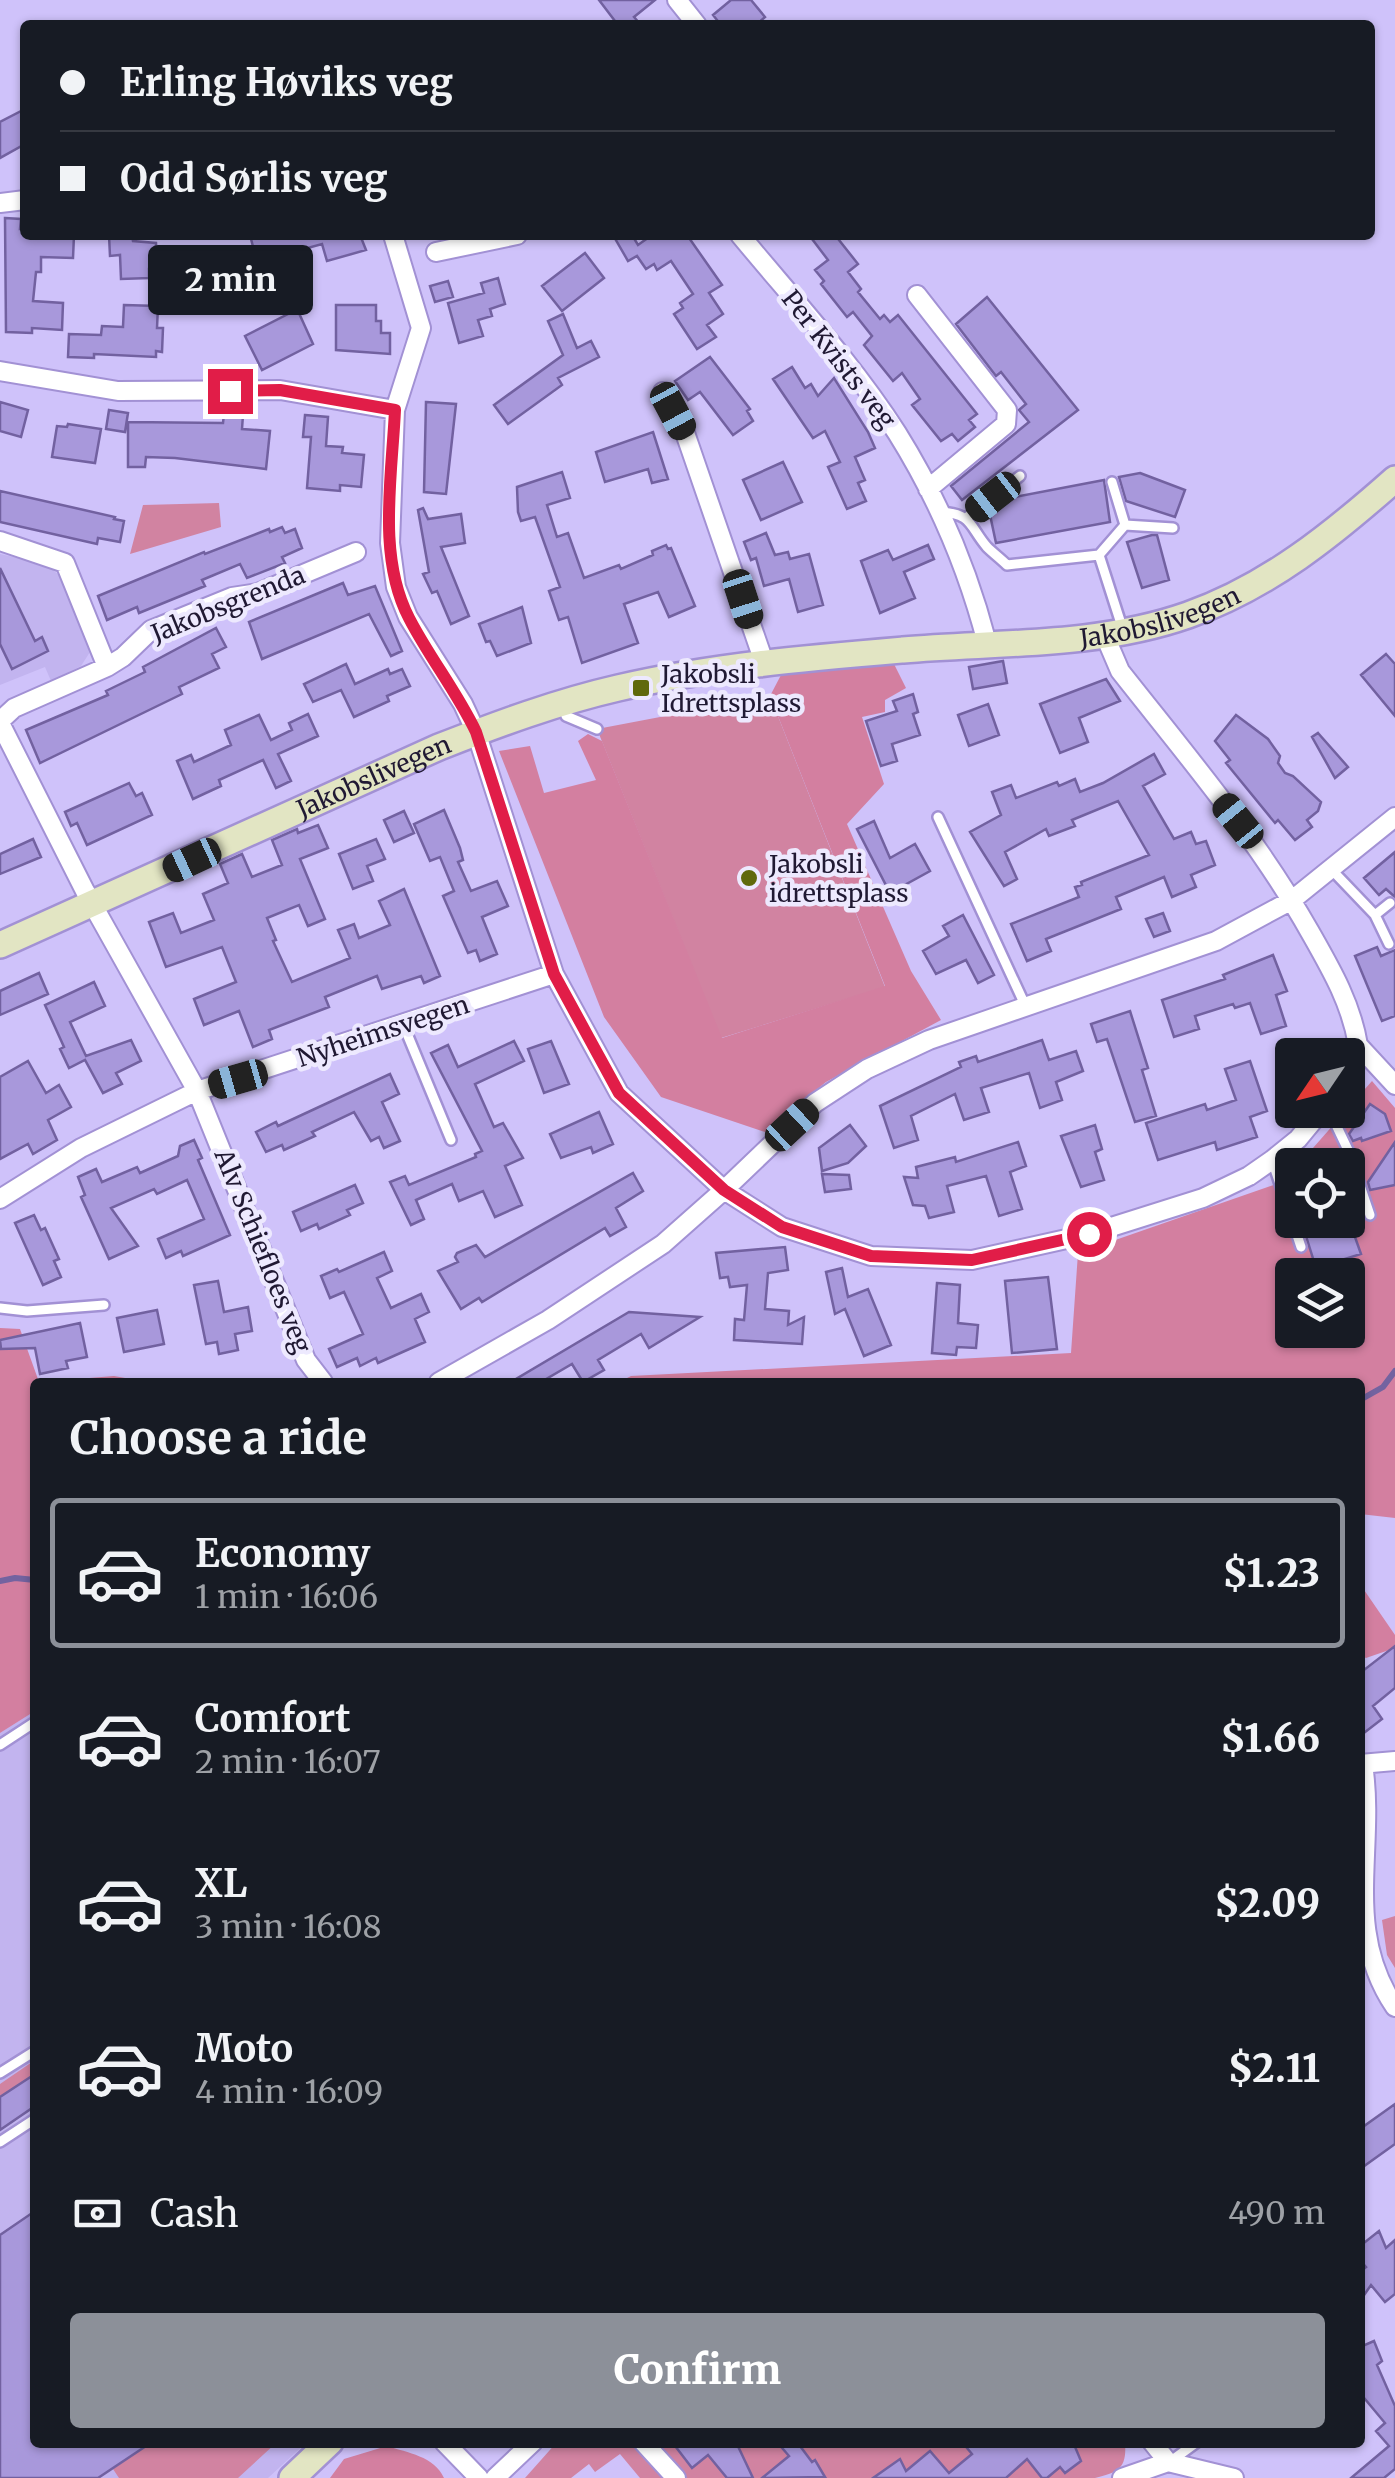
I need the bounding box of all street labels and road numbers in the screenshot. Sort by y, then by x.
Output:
street label: Per Kvists veg [775,283,903,435]
street label: Jakobsgrenda [145,559,310,650]
street label: Jakobslivegen [1077,579,1245,654]
street label: Jakobslivegen [291,728,455,826]
street label: Nyheimsvegen [293,988,473,1074]
street label: Alv Schiefloes veg [207,1143,319,1358]

